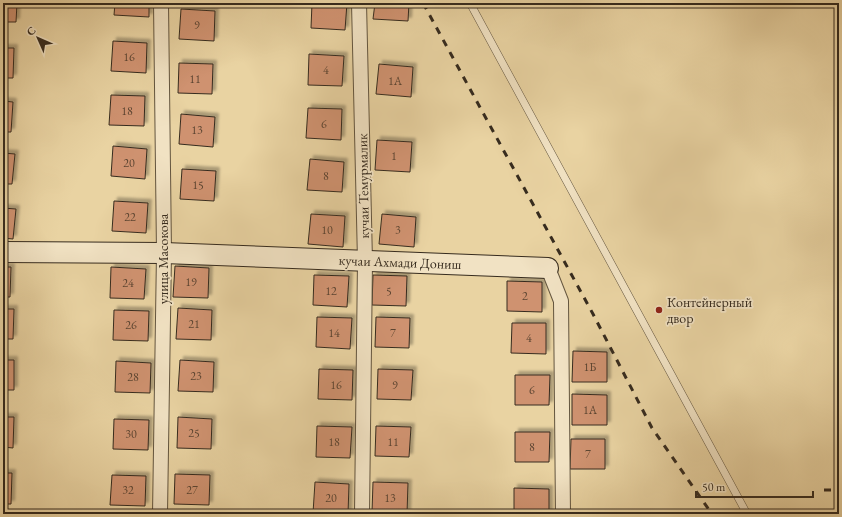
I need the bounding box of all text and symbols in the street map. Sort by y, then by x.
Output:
house number: 9 [194,17,200,33]
north arrow [18,18,58,58]
text: С [23,23,39,39]
house number: 16 [123,49,135,65]
house number: 4 [323,62,329,78]
house number: 11 [189,71,201,87]
house number: 1А [388,73,403,89]
house number: 18 [121,103,133,119]
house number: 6 [321,116,327,132]
house number: 13 [191,122,203,138]
street label: кучаи Темурмалик [353,133,373,239]
house number: 1 [391,148,397,164]
house number: 20 [123,155,135,171]
house number: 8 [323,168,329,184]
house number: 15 [192,177,204,193]
house number: 22 [124,209,136,225]
street label: улица Масокова [154,213,172,304]
house number: 10 [321,222,333,238]
house number: 3 [395,222,401,238]
street label: кучаи Ахмади Дониш [338,251,462,273]
house number: 19 [185,274,197,290]
house number: 24 [122,275,134,291]
house number: 12 [325,283,337,299]
house number: 5 [386,283,392,299]
house number: 2 [522,288,528,304]
place label: Контейнерный двор [667,293,753,327]
marker: Контейнерный двор [654,305,664,315]
house number: 21 [188,316,200,332]
house number: 26 [125,317,137,333]
house number: 14 [328,325,340,341]
house number: 7 [390,325,396,341]
house number: 4 [526,330,532,346]
house number: 1Б [584,359,596,375]
house number: 23 [190,368,202,384]
house number: 28 [127,369,139,385]
house number: 16 [330,377,342,393]
house number: 9 [392,377,398,393]
house number: 6 [529,382,535,398]
house number: 1А [583,402,598,418]
house number: 25 [188,425,200,441]
house number: 30 [125,426,137,442]
house number: 18 [328,434,340,450]
house number: 11 [387,434,399,450]
house number: 8 [529,439,535,455]
house number: 7 [585,446,591,462]
scale bar [696,473,813,499]
text: 50 m [702,479,726,495]
house number: 32 [122,482,134,498]
house number: 27 [186,482,198,498]
house number: 20 [325,490,337,506]
house number: 13 [384,490,396,506]

